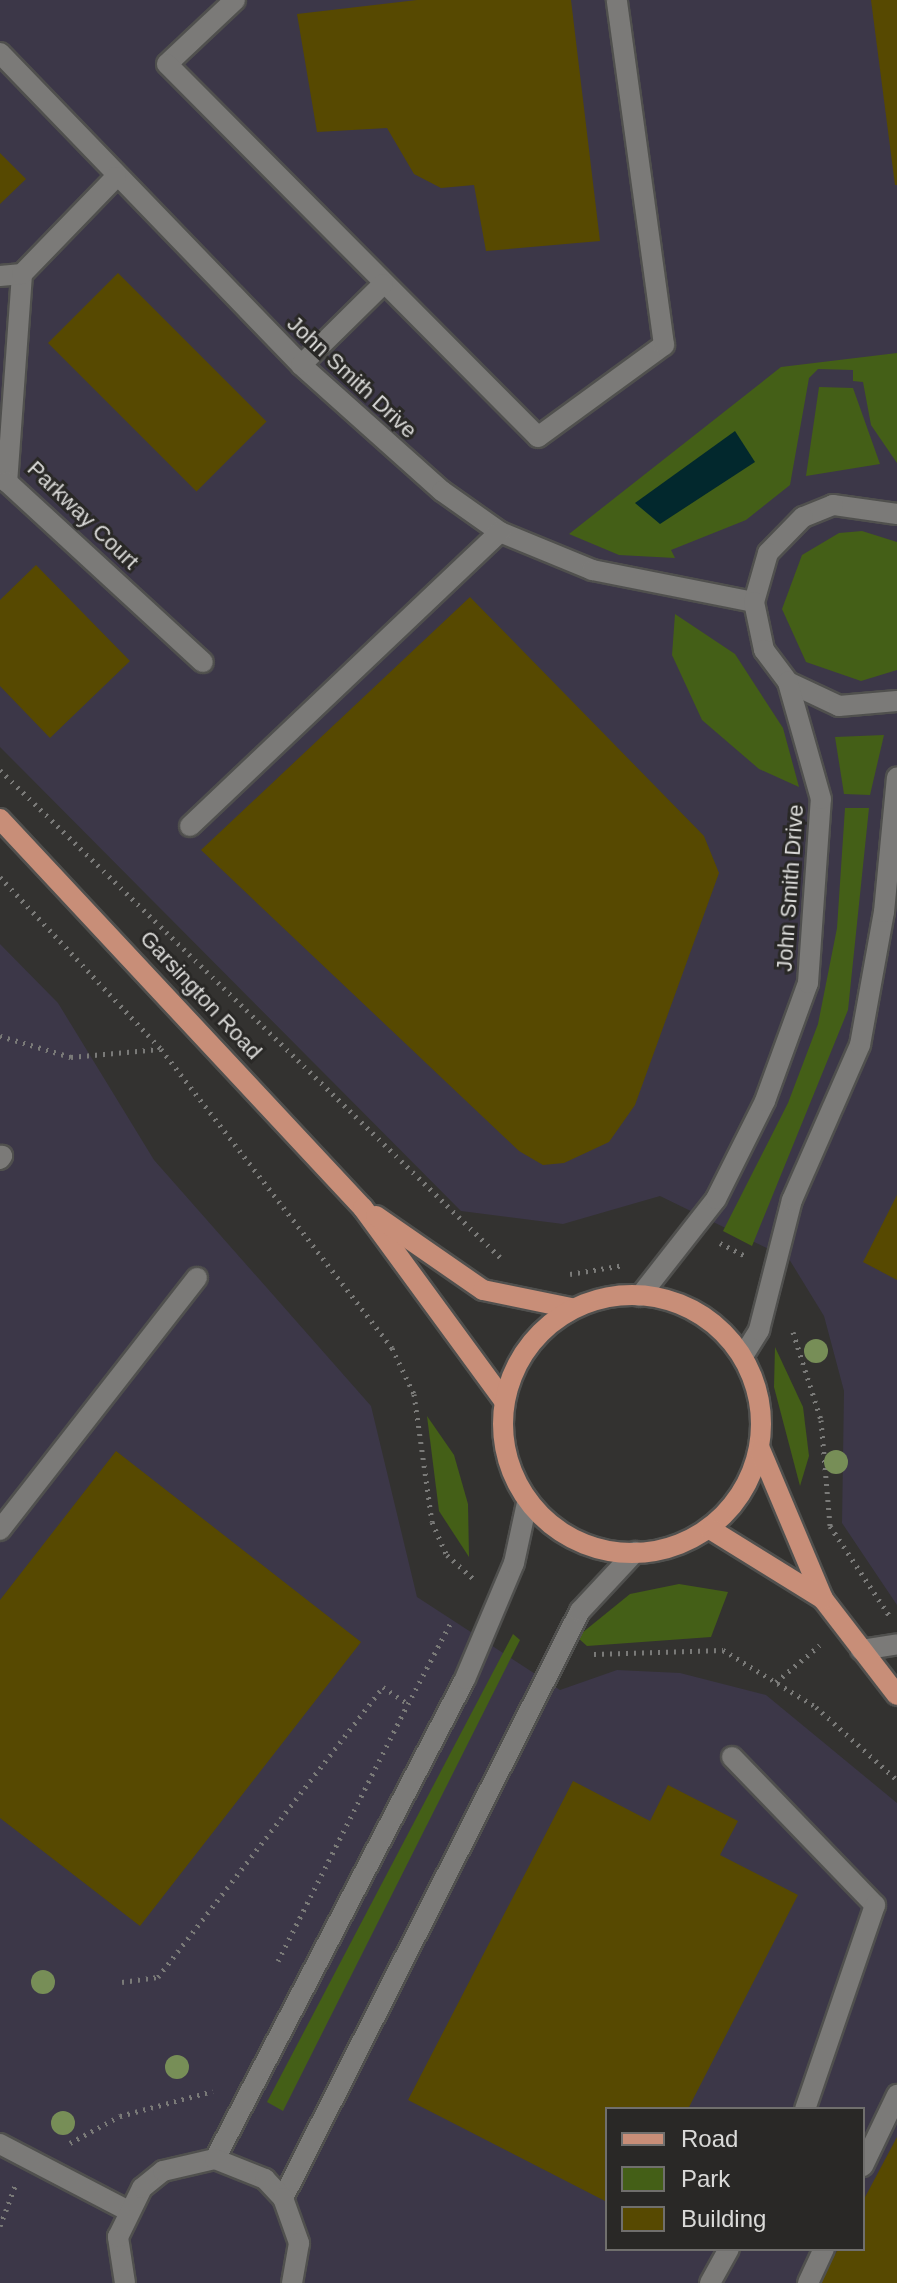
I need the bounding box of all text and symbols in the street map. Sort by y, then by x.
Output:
street label: John Smith Drive [282,310,422,444]
street label: Parkway Court [22,455,144,575]
street label: John Smith Drive [771,804,809,972]
street label: Garsington Road [135,925,267,1065]
legend [605,2107,865,2251]
text: Road [681,2125,738,2152]
text: Park [681,2165,730,2192]
text: Building [681,2205,766,2232]

